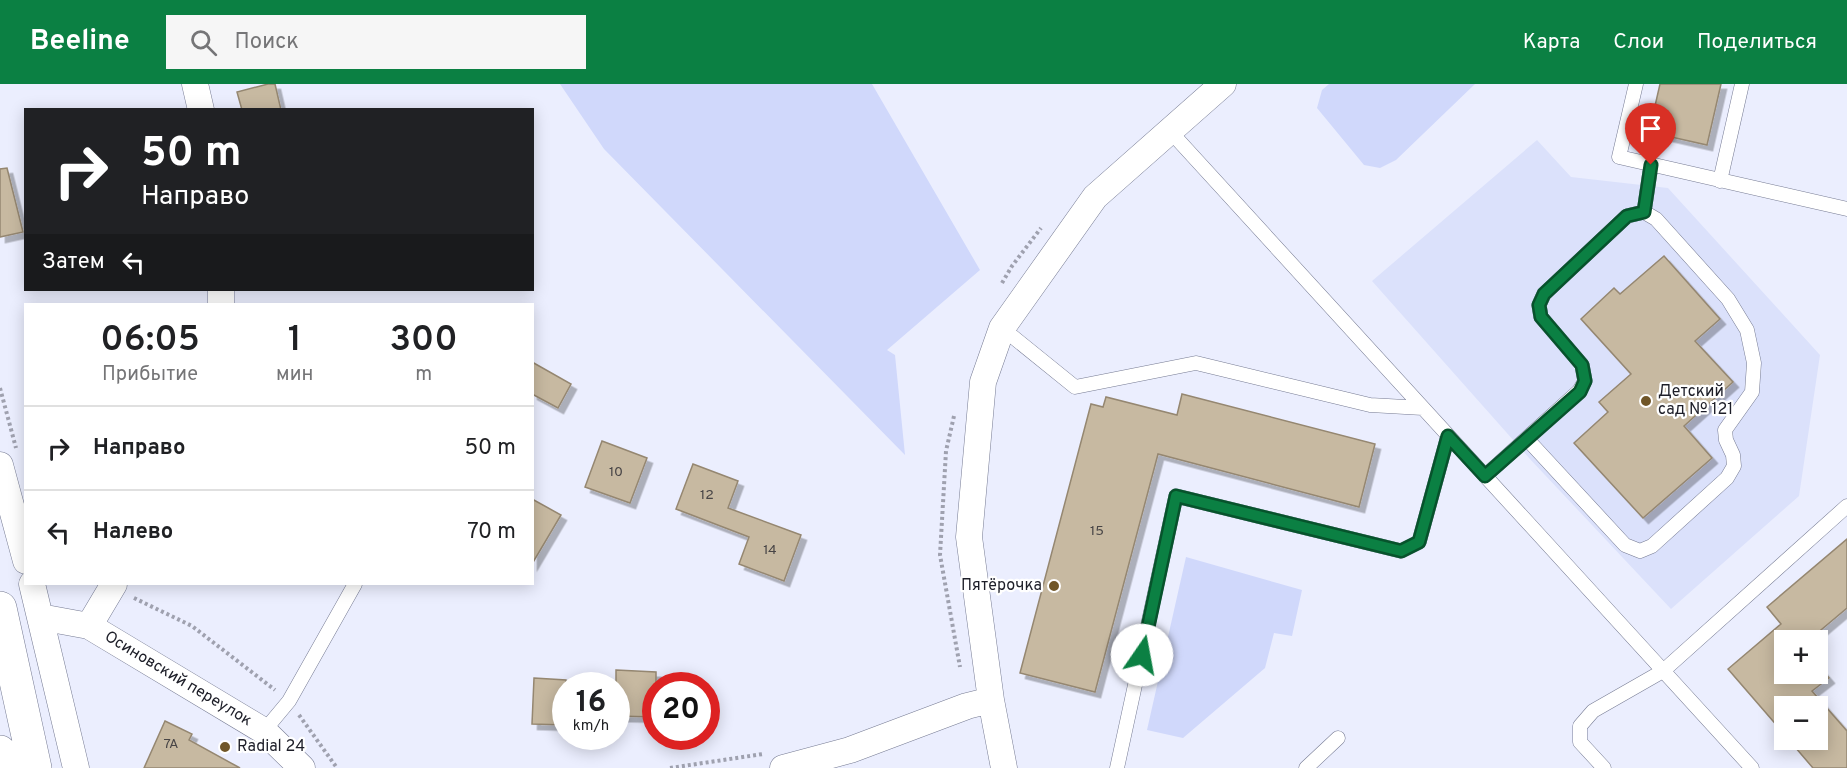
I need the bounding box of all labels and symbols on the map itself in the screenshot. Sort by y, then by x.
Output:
pin [1625,103,1676,165]
place label: Детский сад № 121 [1658,382,1733,420]
marker: Детский сад № 121 [1639,394,1653,408]
house number: 10 [609,464,623,481]
house number: 12 [700,487,714,504]
house number: 15 [1090,523,1104,540]
house number: 14 [763,542,777,559]
place label: Пятёрочка [961,576,1042,596]
marker: Пятёрочка [1047,579,1061,593]
position arrow [1110,623,1174,687]
street label: Осиновский переулок [101,627,255,731]
speed limit sign: 20 [642,672,720,750]
house number: 7А [163,736,179,753]
place label: Radial 24 [237,737,305,757]
marker: Radial 24 [218,740,232,754]

